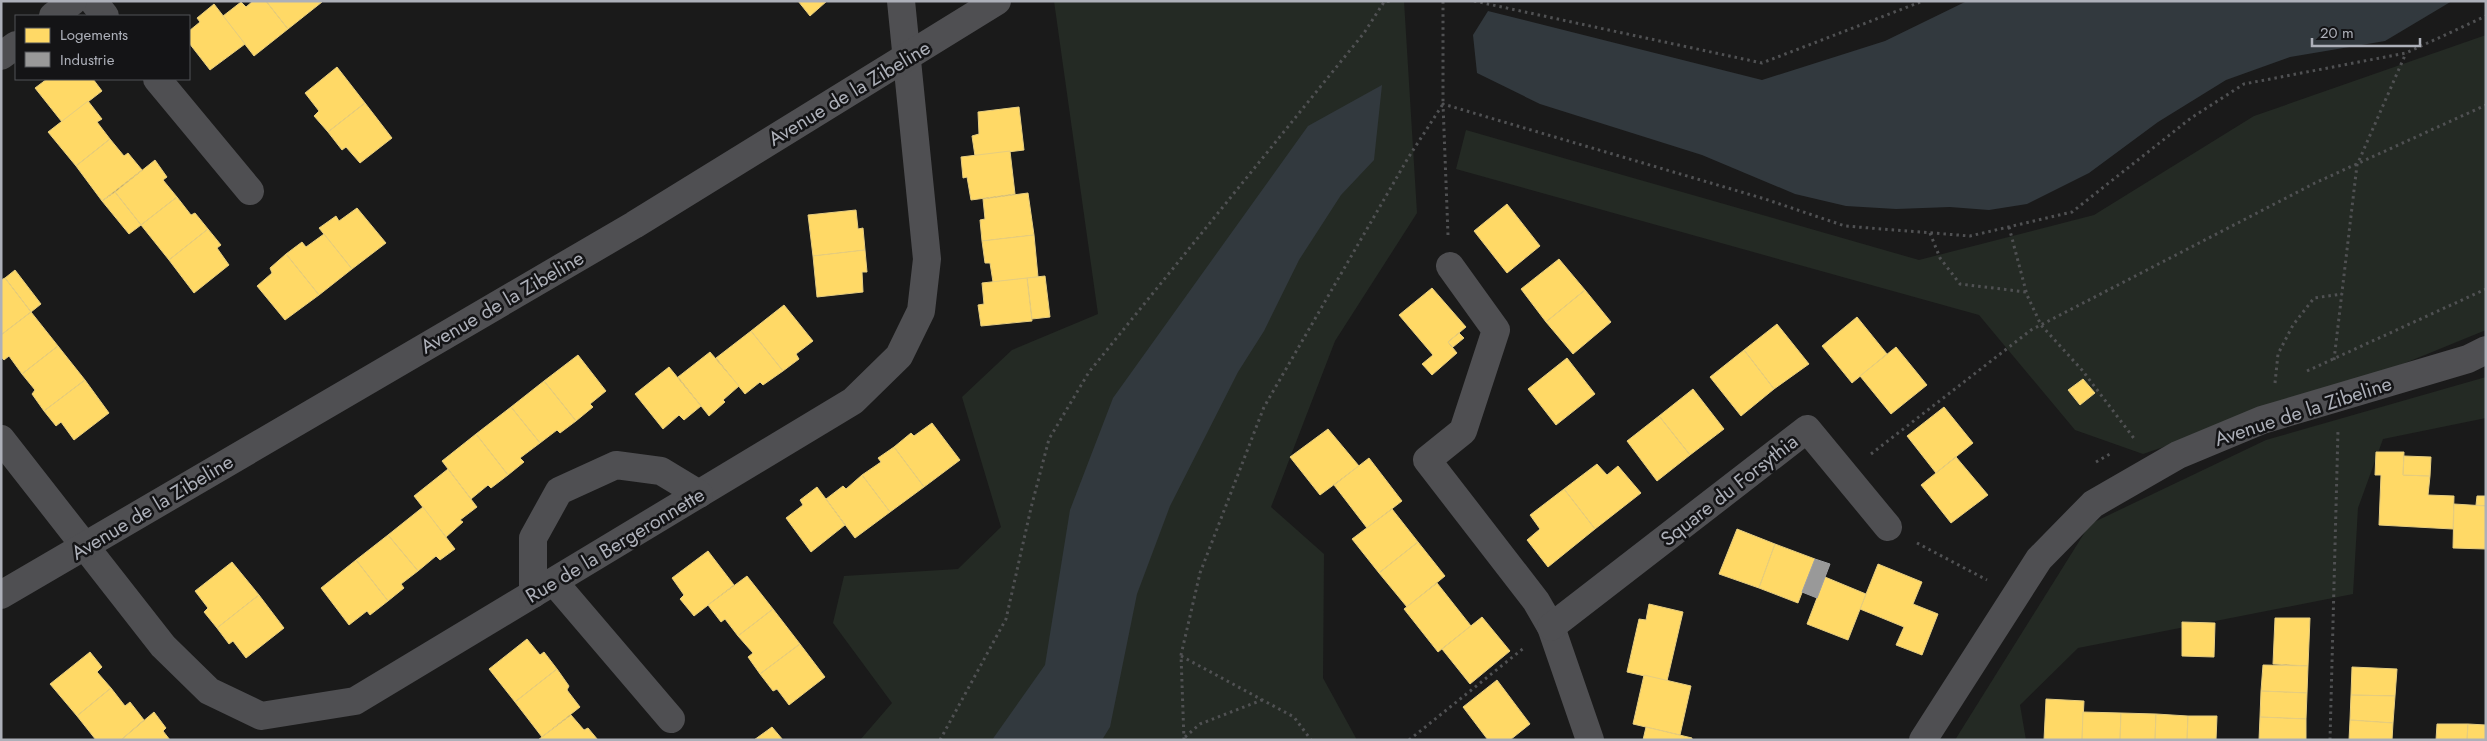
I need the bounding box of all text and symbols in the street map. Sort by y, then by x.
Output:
legend [15,15,190,80]
scale bar [2312,15,2420,47]
text: 20 m [2320,22,2354,44]
text: Logements [60,24,128,46]
street label: Avenue de la Zibeline [763,33,936,153]
text: Industrie [60,49,115,71]
street label: Avenue de la Zibeline [415,244,589,361]
street label: Avenue de la Zibeline [2211,369,2395,454]
street label: Square du Forsythia [1654,427,1804,553]
street label: Avenue de la Zibeline [66,447,239,567]
street label: Rue de la Bergeronnette [520,480,710,610]

